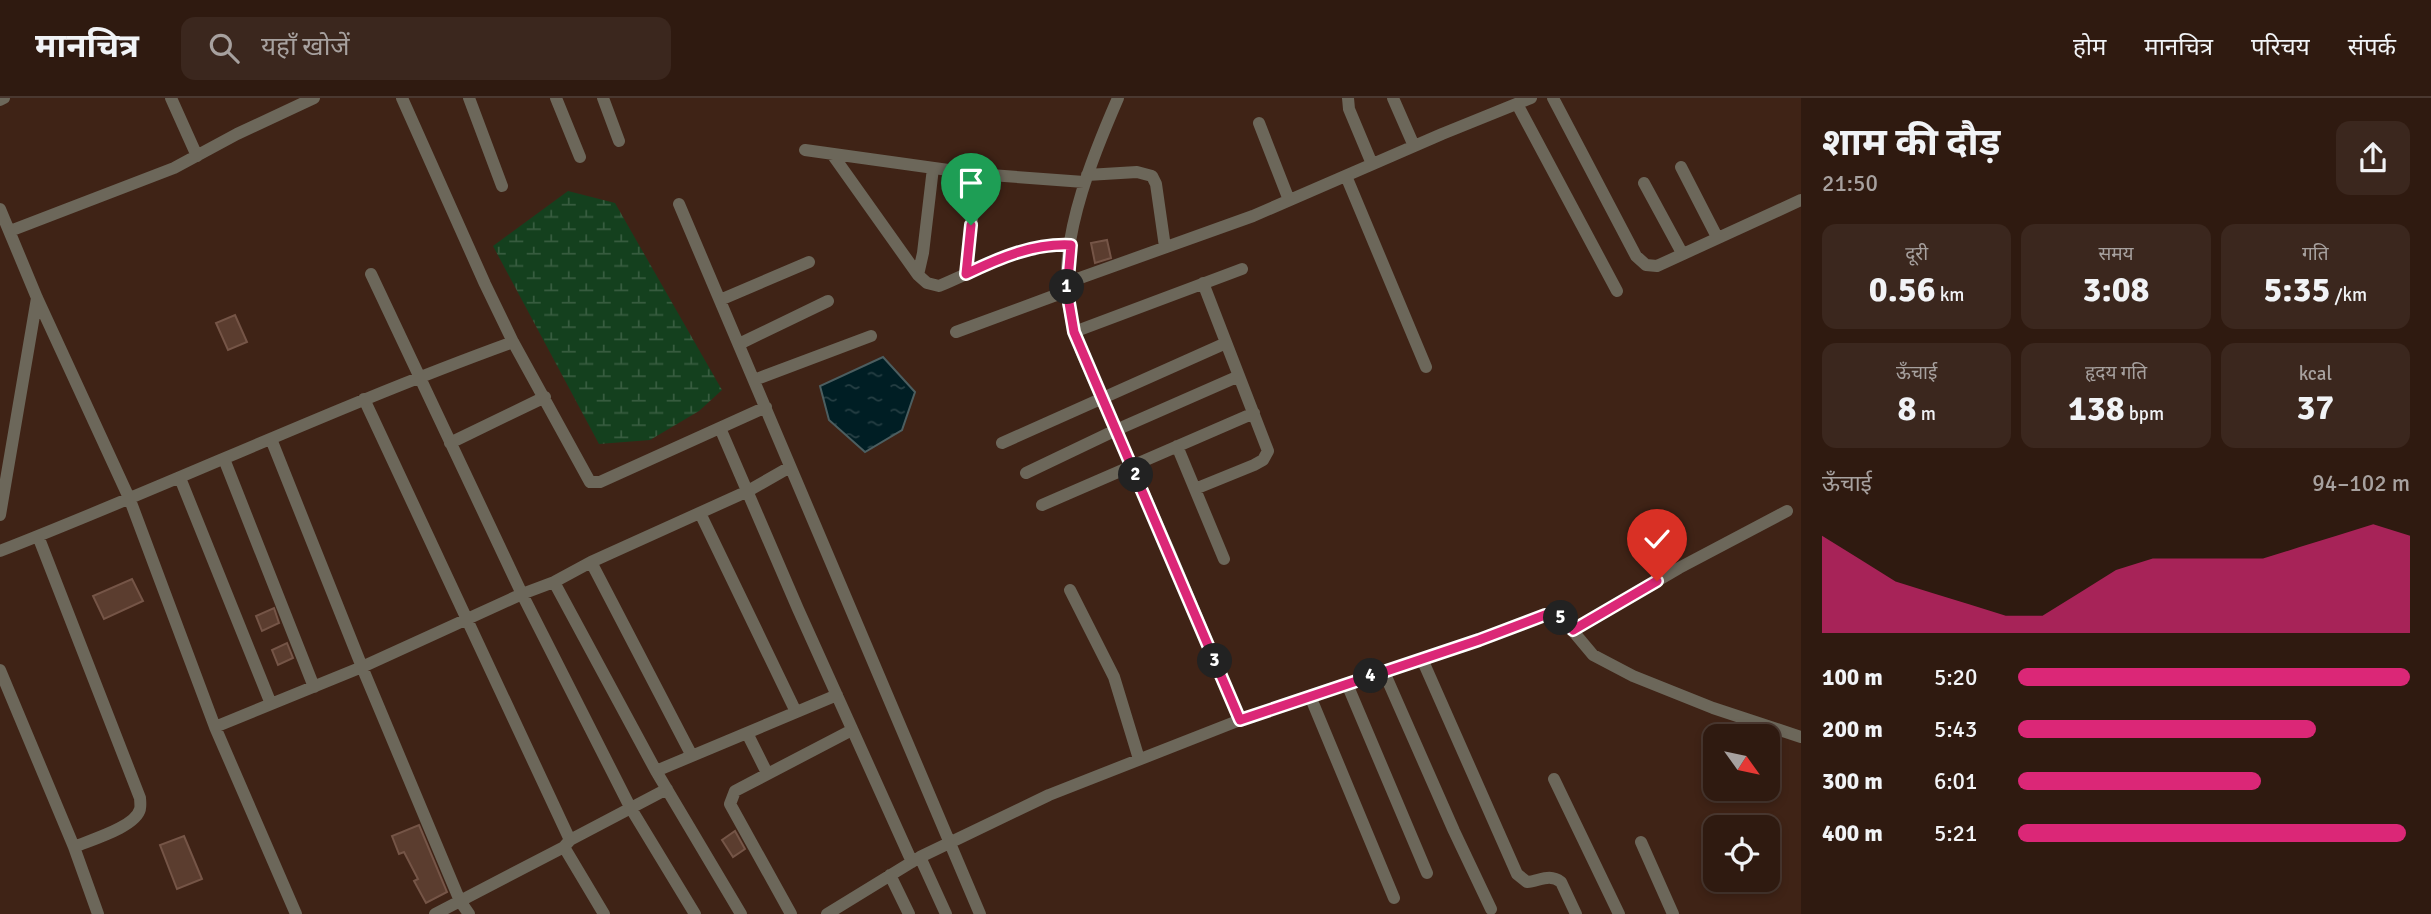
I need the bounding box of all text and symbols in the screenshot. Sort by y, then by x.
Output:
search box [181,17,671,80]
text: मानचित्र [35,26,139,67]
icon: search [205,29,243,67]
text: यहाँ खोजें [261,31,350,63]
text: होम [2073,32,2106,62]
text: मानचित्र [2144,32,2213,62]
text: परिचय [2251,32,2310,62]
text: संपर्क [2348,32,2396,62]
text: शाम की दौड़ [1822,119,2000,166]
button: share [2336,121,2410,195]
pin [941,153,1001,225]
icon: arrive [952,164,990,202]
text: 21:50 [1822,169,1878,198]
text: दूरी [1905,242,1928,266]
text: समय [2098,242,2134,266]
text: गति [2302,242,2329,266]
text: 0.56 [1869,268,1936,311]
text: 3:08 [2082,268,2150,311]
text: 5:35 [2263,268,2330,311]
pin: 1 [1050,270,1084,304]
text: 1 [1061,274,1072,298]
text: km [1936,283,1964,307]
text: /km [2330,283,2367,307]
text: ऊँचाई [1896,361,1937,385]
text: हृदय गति [2085,361,2147,385]
text: kcal [2299,362,2332,386]
text: 37 [2296,386,2334,429]
text: 8 [1898,387,1916,430]
text: 138 [2068,387,2125,430]
text: m [1916,402,1936,426]
text: bpm [2125,402,2164,426]
pin: 2 [1118,458,1154,492]
text: 2 [1130,462,1141,486]
text: ऊँचाई [1822,469,1872,498]
text: 94–102 m [2312,469,2410,498]
pin [1627,509,1687,581]
icon: check [1638,520,1676,558]
pin: 5 [1544,601,1578,636]
text: 5 [1555,605,1566,629]
pin: 3 [1198,644,1232,678]
text: 3 [1209,648,1220,672]
pin: 4 [1354,658,1388,694]
text: 4 [1365,663,1376,687]
text: 100 m [1822,663,1883,692]
text: 5:20 [1934,663,1977,692]
text: 200 m [1822,715,1883,744]
text: 5:43 [1934,715,1977,744]
north arrow [1703,724,1780,802]
map controls [1703,724,1780,892]
text: 300 m [1822,767,1883,796]
text: 6:01 [1934,767,1977,796]
button: locate [1703,815,1780,892]
text: 400 m [1822,819,1883,848]
text: 5:21 [1934,819,1977,848]

